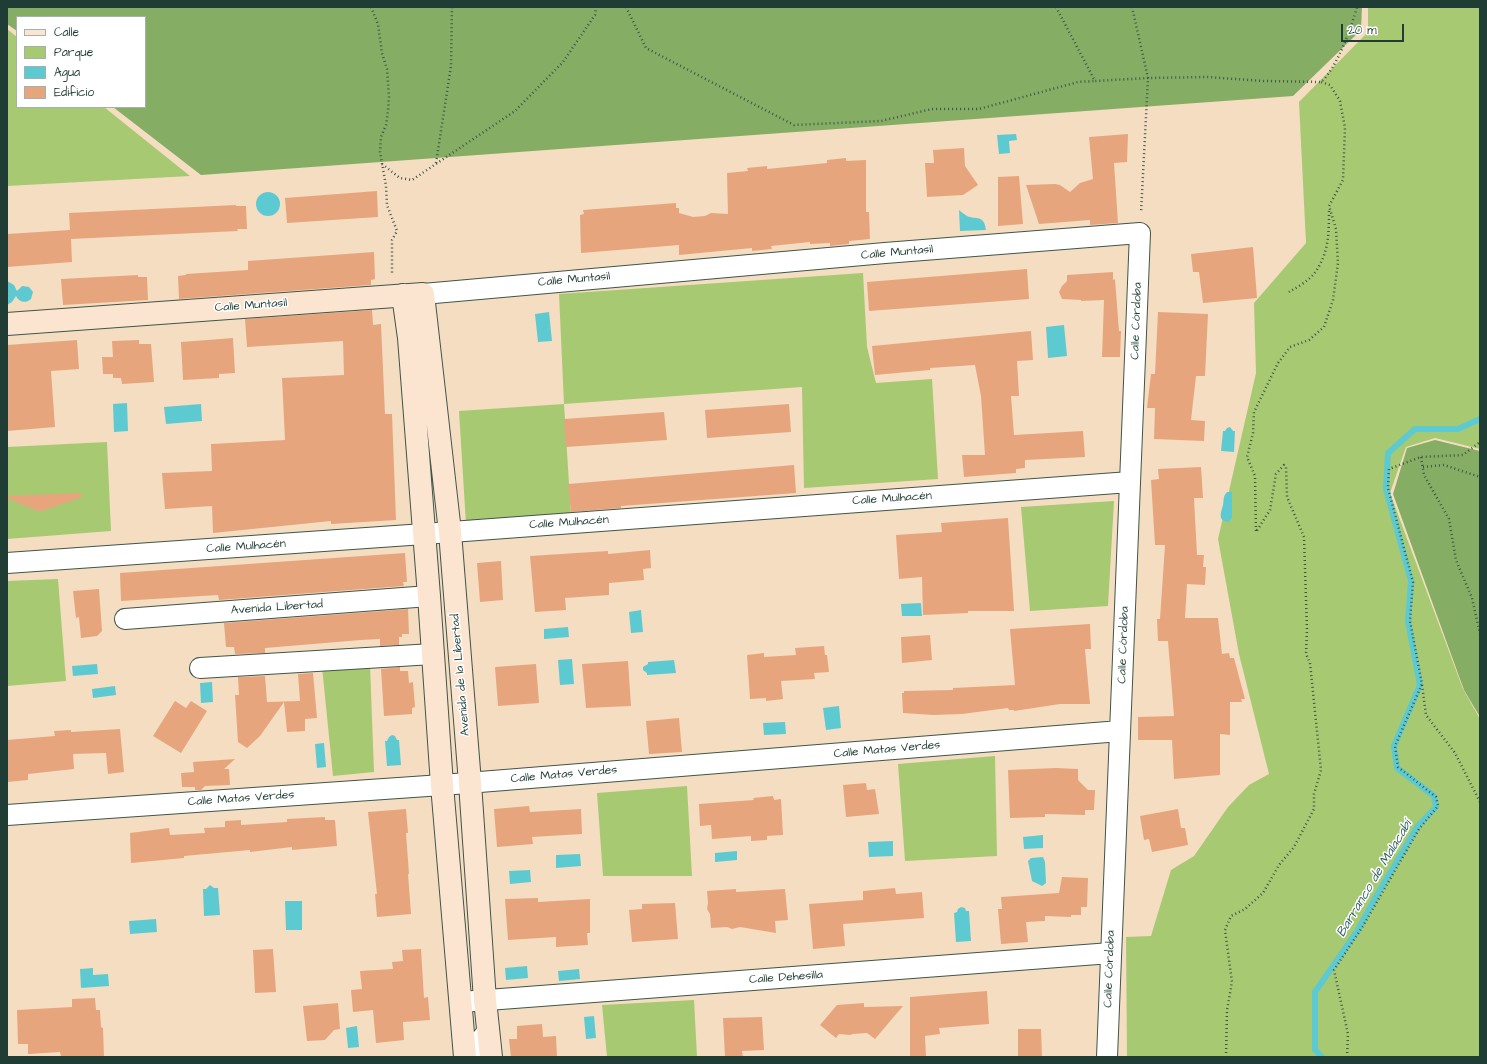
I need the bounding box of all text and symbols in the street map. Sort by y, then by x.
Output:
legend [16,16,146,108]
scale bar [1343,16,1406,42]
text: 20 m [1348,22,1377,39]
text: Calle [54,24,79,41]
text: Parque [54,44,93,61]
text: Agua [54,64,80,81]
text: Edificio [54,84,94,101]
street label: Calle Muntasil [860,243,934,263]
street label: Calle Muntasil [537,270,611,290]
street label: Calle Córdoba [1128,282,1146,360]
street label: Calle Muntasil [214,296,288,316]
street label: Calle Mulhacén [852,489,932,509]
street label: Calle Mulhacén [529,513,609,533]
street label: Calle Mulhacén [206,537,286,557]
street label: Avenida Libertad [230,598,324,618]
street label: Calle Córdoba [1115,606,1133,684]
street label: Avenida de la Libertad [448,613,474,737]
street label: Calle Matas Verdes [833,738,941,762]
street label: Calle Matas Verdes [510,763,618,787]
street label: Calle Matas Verdes [187,788,295,810]
water label: Barranco de Malacabí [1334,818,1416,940]
street label: Calle Córdoba [1101,930,1119,1008]
street label: Calle Dehesilla [749,968,823,988]

